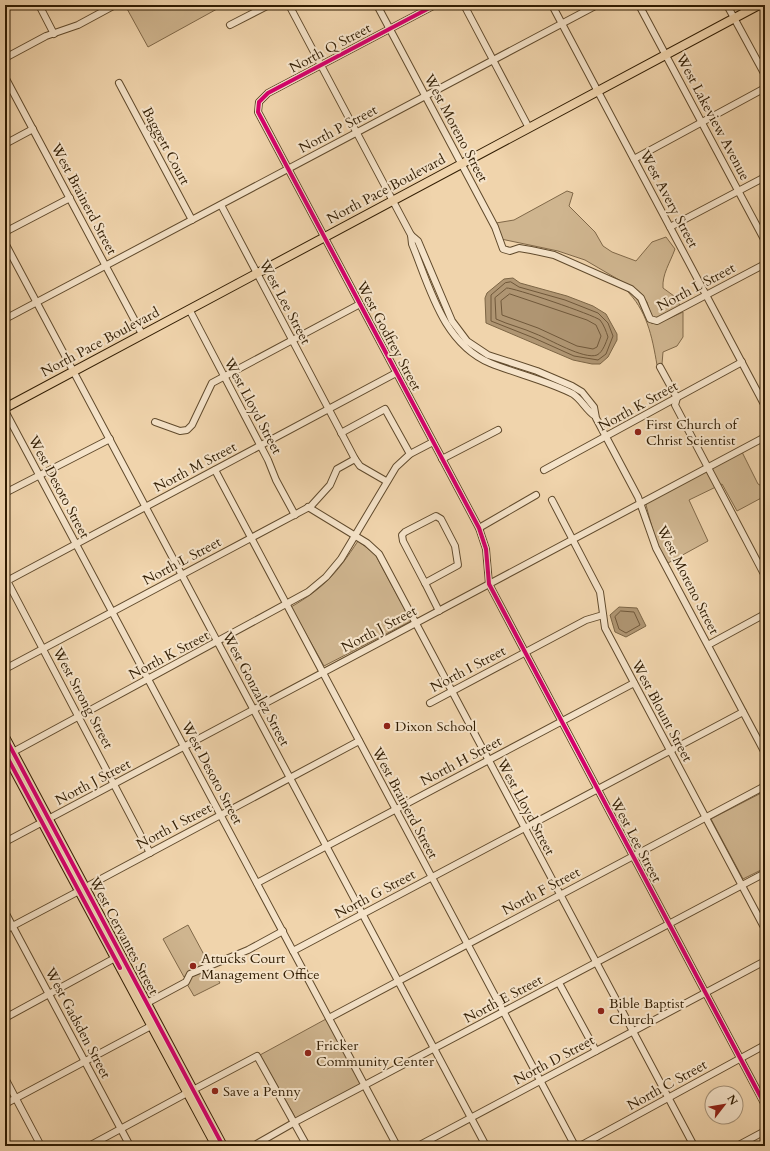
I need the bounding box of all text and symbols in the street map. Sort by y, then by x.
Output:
street label: North Q Street [286,18,375,78]
street label: West Lakeview Avenue [671,49,754,184]
street label: West Moreno Street [419,70,493,186]
street label: North P Street [295,100,381,158]
street label: Baggett Court [137,104,195,189]
street label: West Brainerd Street [46,139,122,259]
street label: West Avery Street [635,146,703,252]
street label: North Pace Boulevard [323,149,449,228]
street label: West Lee Street [254,255,316,348]
street label: North L Street [653,258,739,316]
street label: West Godfrey Street [352,277,426,395]
street label: North Pace Boulevard [37,302,163,381]
street label: West Lloyd Street [219,354,287,458]
street label: North K Street [595,376,682,436]
place label: First Church of Christ Scientist [646,415,739,450]
marker: First Church of Christ Scientist [633,427,643,437]
street label: West Desoto Street [23,431,94,542]
street label: North M Street [150,437,240,497]
street label: West Moreno Street [652,521,724,638]
street label: North L Street [139,532,225,590]
street label: North J Street [338,601,420,657]
street label: North K Street [126,626,213,684]
street label: West Gonzalez Street [217,627,295,750]
street label: North I Street [427,641,509,697]
street label: West Strong Street [48,643,118,752]
street label: West Blount Street [627,656,697,766]
street label: West Desoto Street [176,717,247,828]
place label: Dixon School [395,717,477,736]
marker: Dixon School [382,721,392,731]
street label: North H Street [417,731,506,790]
street label: West Brainerd Street [367,743,443,863]
street label: North J Street [52,754,134,810]
street label: West Lloyd Street [492,755,560,859]
street label: West Lee Street [605,793,667,886]
street label: North I Street [133,798,215,854]
street label: North F Street [499,862,584,920]
street label: North G Street [331,864,419,923]
street label: West Cervantes Street [84,873,163,999]
place label: Attucks Court Management Office [201,949,320,984]
marker: Attucks Court Management Office [188,961,198,971]
street label: West Gadsden Street [40,963,116,1082]
street label: North E Street [460,970,546,1028]
place label: Bible Baptist Church [609,994,685,1029]
marker: Bible Baptist Church [596,1006,606,1016]
street label: North D Street [510,1030,598,1089]
place label: Fricker Community Center [316,1036,435,1071]
marker: Fricker Community Center [303,1048,313,1058]
street label: North C Street [624,1055,711,1115]
place label: Save a Penny [223,1082,302,1101]
north arrow [704,1085,744,1125]
marker: Save a Penny [210,1086,220,1096]
text: N [723,1092,741,1108]

